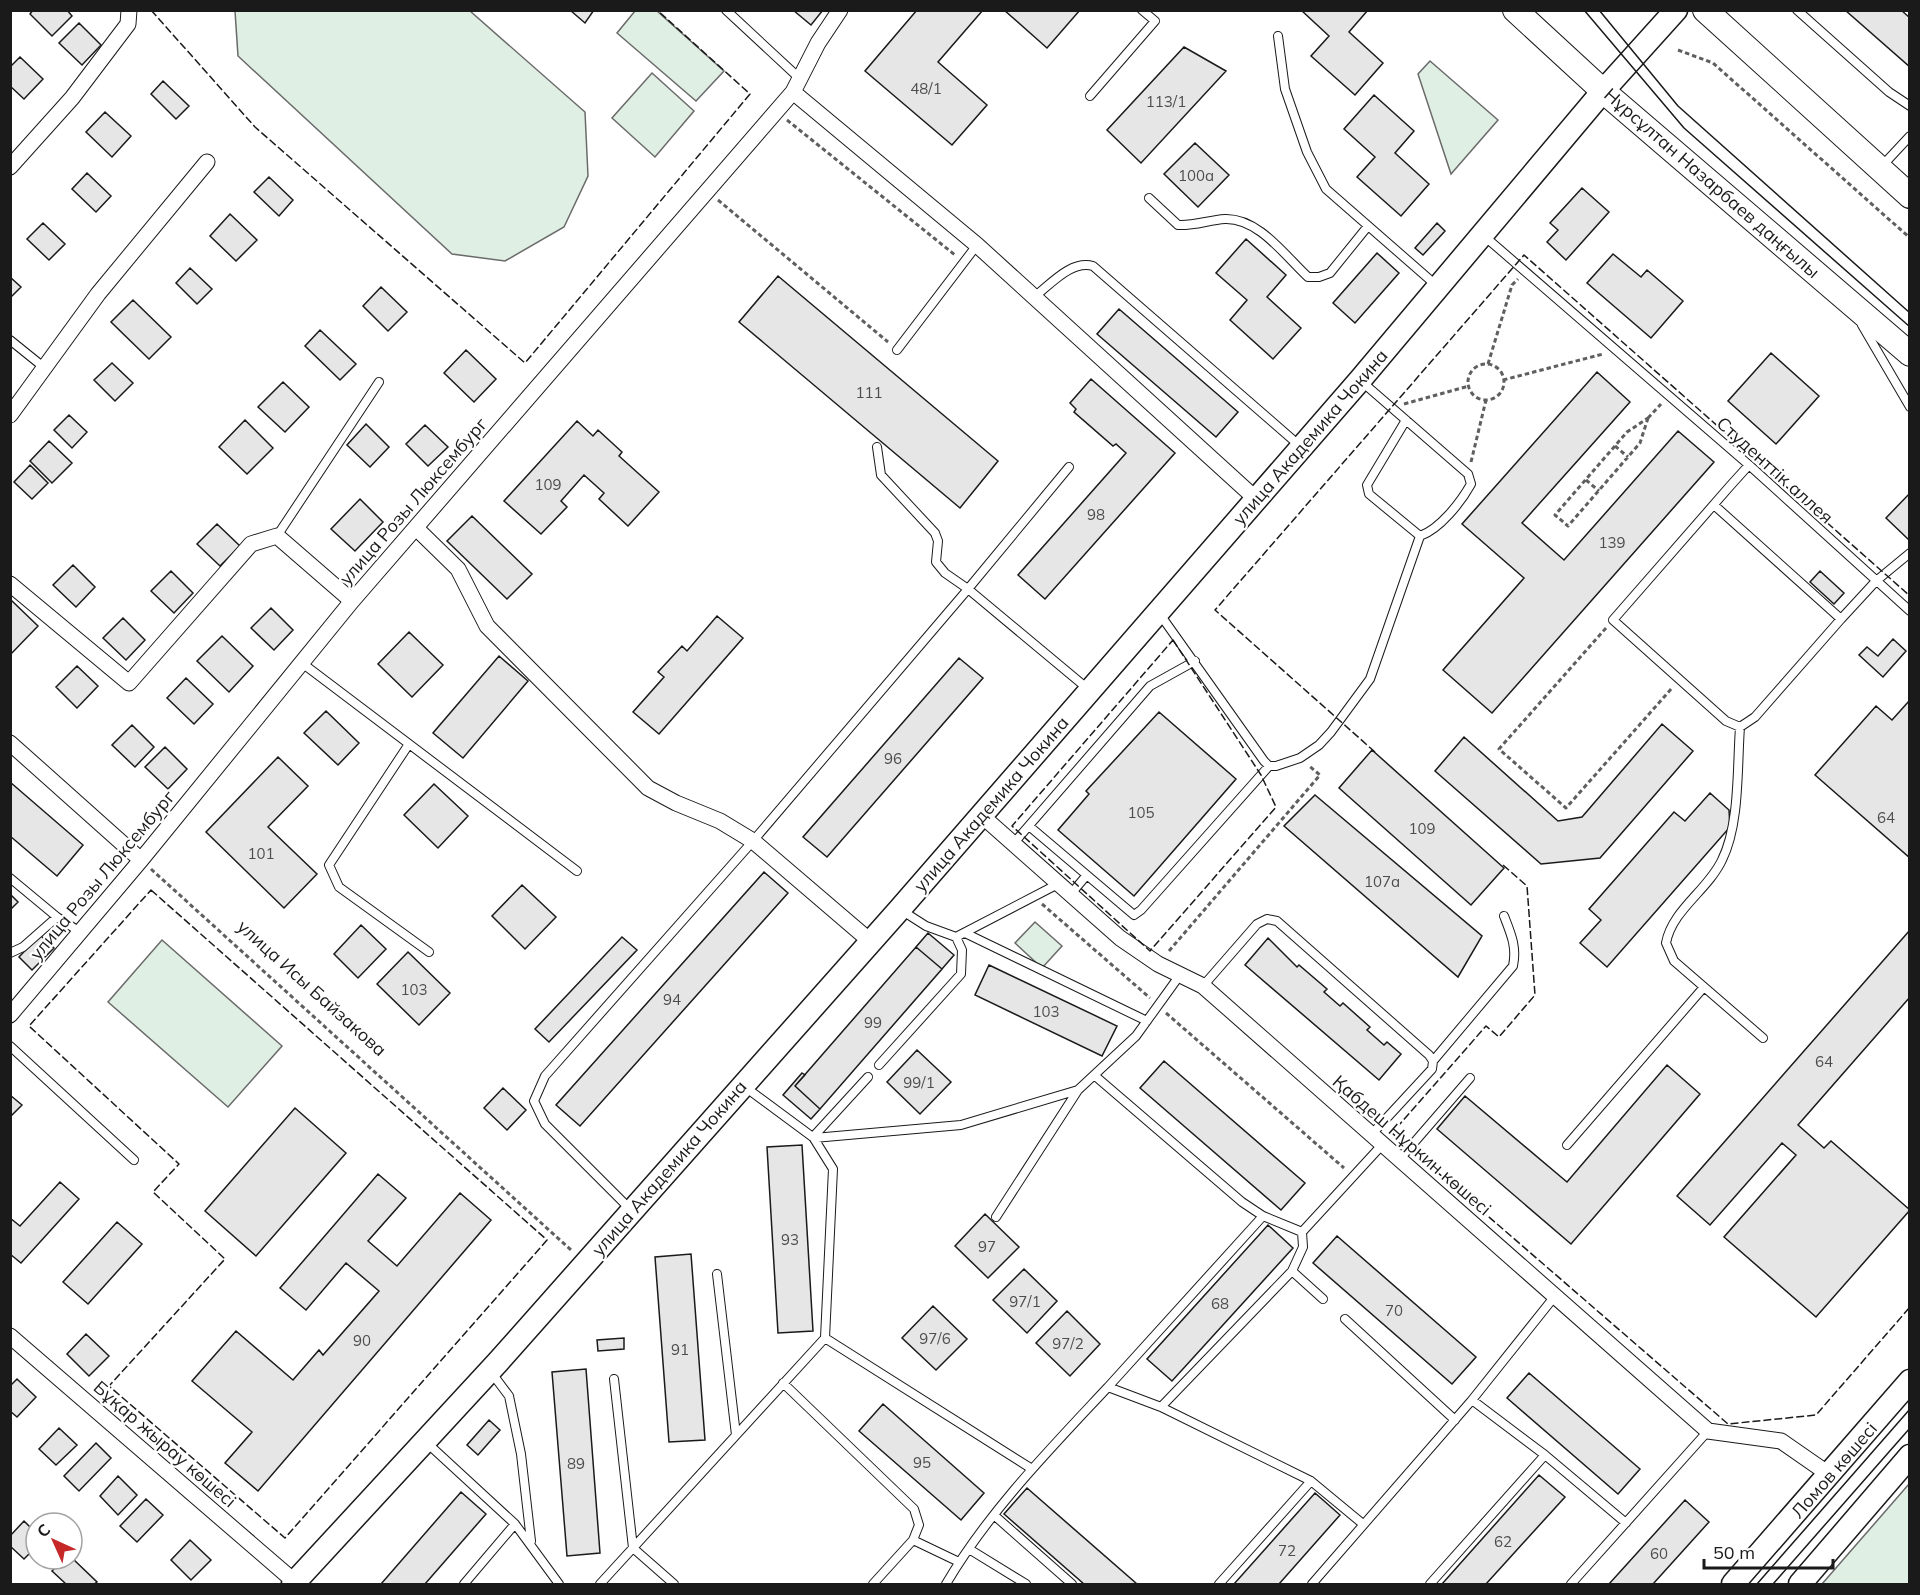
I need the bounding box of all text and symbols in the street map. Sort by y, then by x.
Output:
house number: 48/1 [910,79,942,98]
street label: Нұрсұлтан Назарбаев даңғылы [1599,83,1825,283]
house number: 113/1 [1146,92,1186,111]
house number: 100а [1178,166,1214,185]
street label: улица Академика Чокина [1227,344,1393,530]
house number: 111 [855,383,883,402]
street label: Студенттік аллея [1712,412,1838,528]
street label: улица Розы Люксембург [334,413,492,589]
house number: 109 [534,475,562,494]
house number: 98 [1087,505,1105,524]
house number: 139 [1598,533,1626,552]
street label: улица Академика Чокина [908,711,1074,897]
house number: 96 [884,749,902,768]
street label: улица Розы Люксембург [24,786,180,964]
house number: 105 [1127,803,1155,822]
house number: 64 [1877,808,1895,827]
house number: 109 [1408,819,1436,838]
house number: 101 [247,844,275,863]
house number: 107а [1364,872,1400,891]
street label: улица Исы Байзакова [233,915,391,1061]
house number: 103 [400,980,428,999]
house number: 94 [663,990,681,1009]
house number: 103 [1032,1002,1060,1021]
house number: 99 [864,1013,882,1032]
house number: 64 [1815,1052,1833,1071]
street label: Қабдеш Нұркин көшесі [1328,1070,1496,1220]
house number: 99/1 [903,1073,935,1092]
street label: улица Академика Чокина [586,1075,752,1261]
house number: 93 [781,1230,799,1249]
house number: 97 [978,1237,996,1256]
house number: 97/1 [1009,1292,1041,1311]
house number: 68 [1211,1294,1229,1313]
house number: 70 [1385,1301,1403,1320]
house number: 97/6 [919,1329,951,1348]
house number: 90 [353,1331,371,1350]
house number: 97/2 [1052,1334,1084,1353]
house number: 91 [671,1340,689,1359]
street label: Бұқар жырау көшесі [89,1376,241,1512]
street label: Ломов көшесі [1786,1417,1882,1523]
house number: 95 [913,1453,931,1472]
house number: 89 [567,1454,585,1473]
north arrow [24,1511,84,1571]
text: С [32,1519,54,1541]
house number: 62 [1494,1532,1512,1551]
scale bar [1704,1532,1833,1570]
house number: 72 [1278,1541,1296,1560]
text: 50 m [1713,1541,1755,1564]
house number: 60 [1650,1544,1668,1563]

